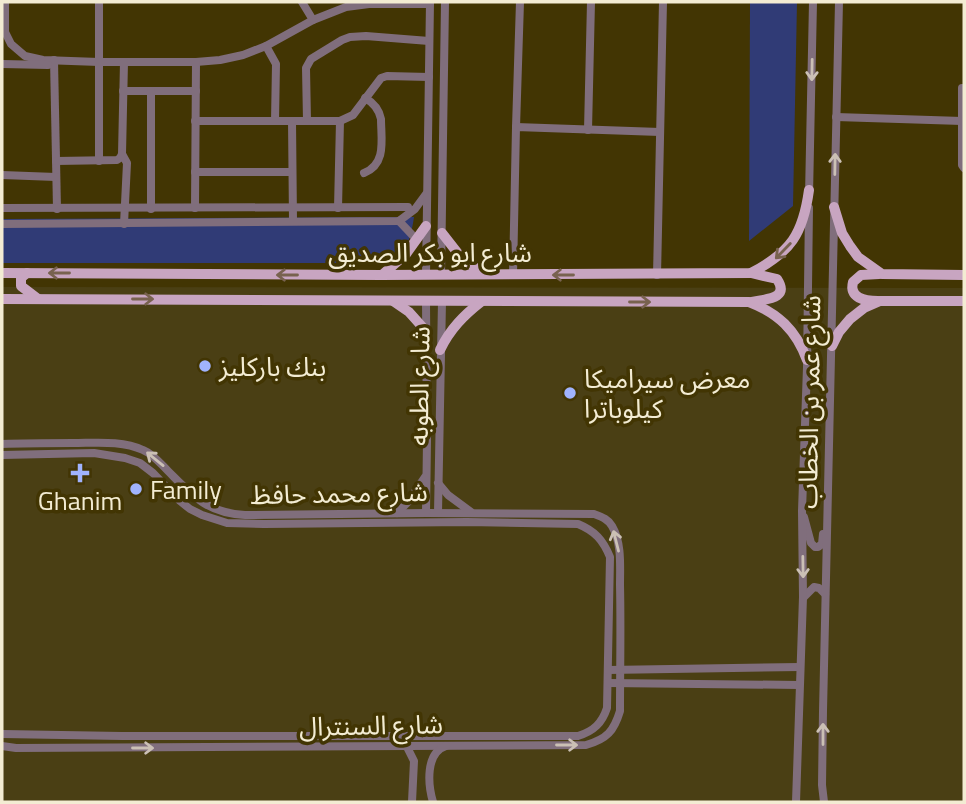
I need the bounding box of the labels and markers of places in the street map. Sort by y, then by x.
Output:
place label: بنك باركليز [218,347,326,386]
marker: بنك باركليز [197,358,213,374]
place label: معرض سيراميكا كيلوباترا [584,359,750,428]
marker: معرض سيراميكا كيلوباترا [562,385,578,401]
marker: Ghanim [72,465,88,481]
place label: Family [150,470,222,509]
place label: Ghanim [38,481,122,520]
marker: Family [128,481,144,497]

